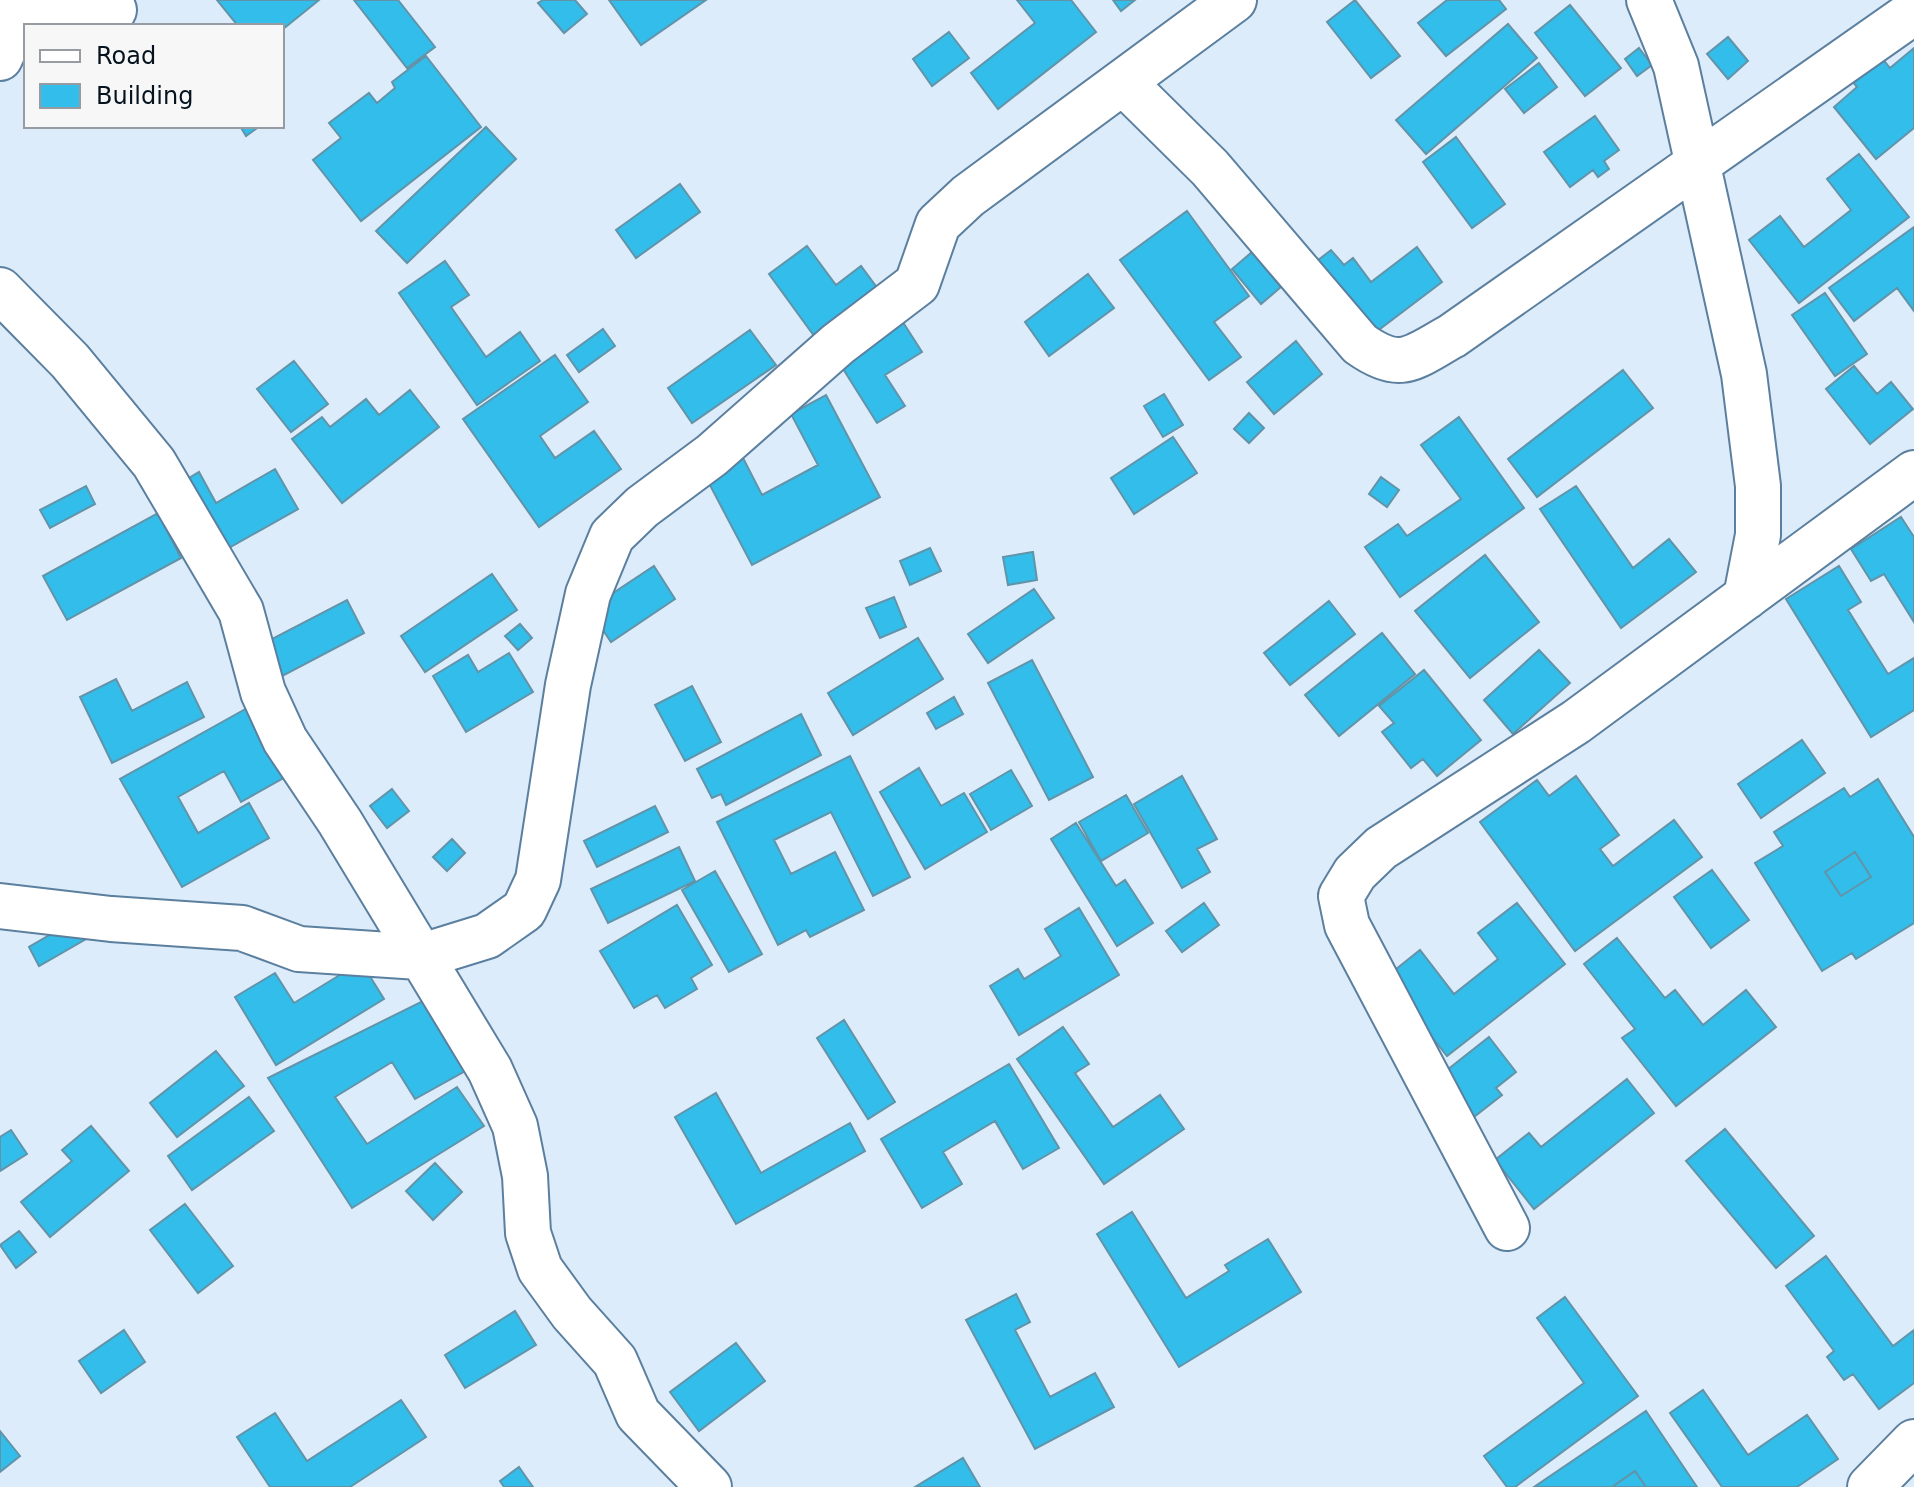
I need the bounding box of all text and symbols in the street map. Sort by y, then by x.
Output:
legend [24,24,284,128]
text: Road [96,42,156,70]
text: Building [96,82,193,110]

